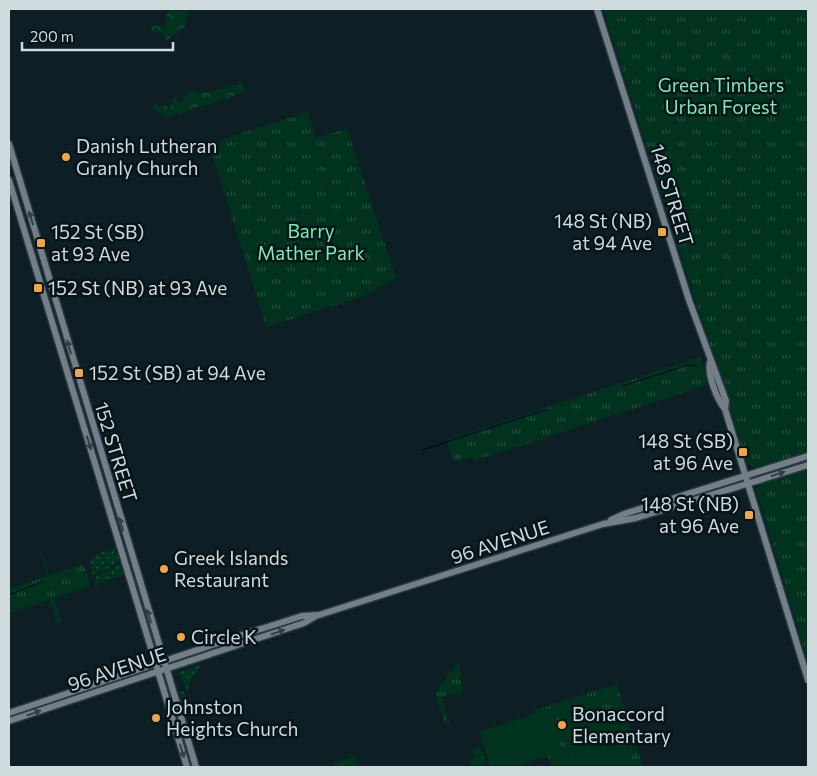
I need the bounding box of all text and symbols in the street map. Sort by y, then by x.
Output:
scale bar [22,20,174,52]
text: 200 m [30,27,74,45]
park label: Green Timbers Urban Forest [658,73,784,118]
place label: Danish Lutheran Granly Church [76,134,217,179]
street label: 148 STREET [646,141,699,249]
marker: Danish Lutheran Granly Church [60,151,72,163]
place label: 148 St (NB) at 94 Ave [554,209,652,254]
one-way arrow [26,210,34,225]
park label: Barry Mather Park [257,219,365,264]
place label: 152 St (SB) at 93 Ave [51,220,144,265]
marker: 148 St (NB) at 94 Ave [656,226,668,238]
marker: 152 St (SB) at 93 Ave [35,237,47,249]
place label: 152 St (NB) at 93 Ave [48,276,227,299]
marker: 152 St (NB) at 93 Ave [32,282,44,294]
one-way arrow [65,340,73,355]
place label: 152 St (SB) at 94 Ave [89,361,266,384]
marker: 152 St (SB) at 94 Ave [73,367,85,379]
street label: 152 STREET [90,399,143,505]
place label: 148 St (SB) at 96 Ave [638,429,733,474]
one-way arrow [85,435,93,450]
marker: 148 St (SB) at 96 Ave [737,446,749,458]
one-way arrow [771,469,786,477]
place label: 148 St (NB) at 96 Ave [641,492,739,537]
marker: 148 St (NB) at 96 Ave [743,509,755,521]
street label: 96 AVENUE [448,515,552,568]
one-way arrow [117,517,125,532]
place label: Greek Islands Restaurant [174,546,288,591]
marker: Greek Islands Restaurant [158,563,170,575]
one-way arrow [145,608,153,623]
place label: Circle K [191,625,257,648]
one-way arrow [271,628,286,636]
marker: Circle K [175,631,187,643]
street label: 96 AVENUE [65,642,169,695]
place label: Johnston Heights Church [166,695,298,740]
place label: Bonaccord Elementary [572,702,671,747]
one-way arrow [27,709,42,716]
marker: Johnston Heights Church [150,712,162,724]
marker: Bonaccord Elementary [556,719,568,731]
one-way arrow [179,744,187,759]

